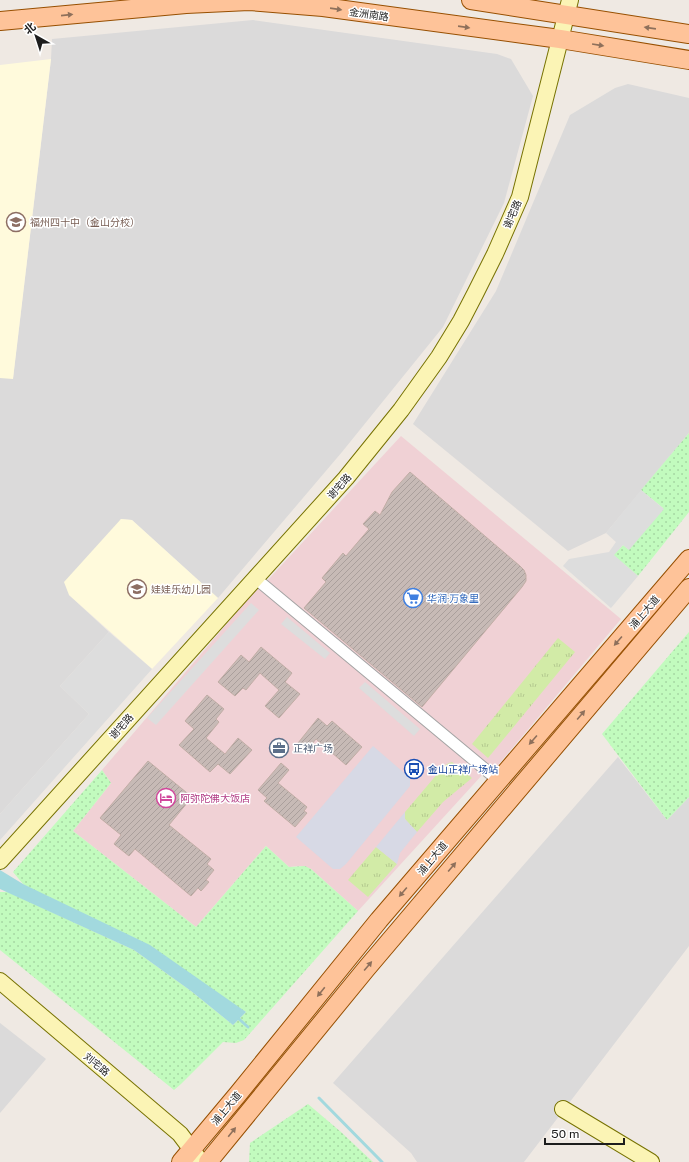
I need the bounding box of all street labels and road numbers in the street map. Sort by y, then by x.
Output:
street label: 金洲南路 [348,5,390,23]
street label: 谢宅路 [501,198,523,230]
street label: 谢宅路 [325,471,353,501]
street label: 浦上大道 [626,593,662,631]
street label: 谢宅路 [107,711,135,741]
street label: 浦上大道 [415,839,449,877]
street label: 刘宅路 [82,1050,112,1078]
street label: 浦上大道 [209,1089,243,1127]

